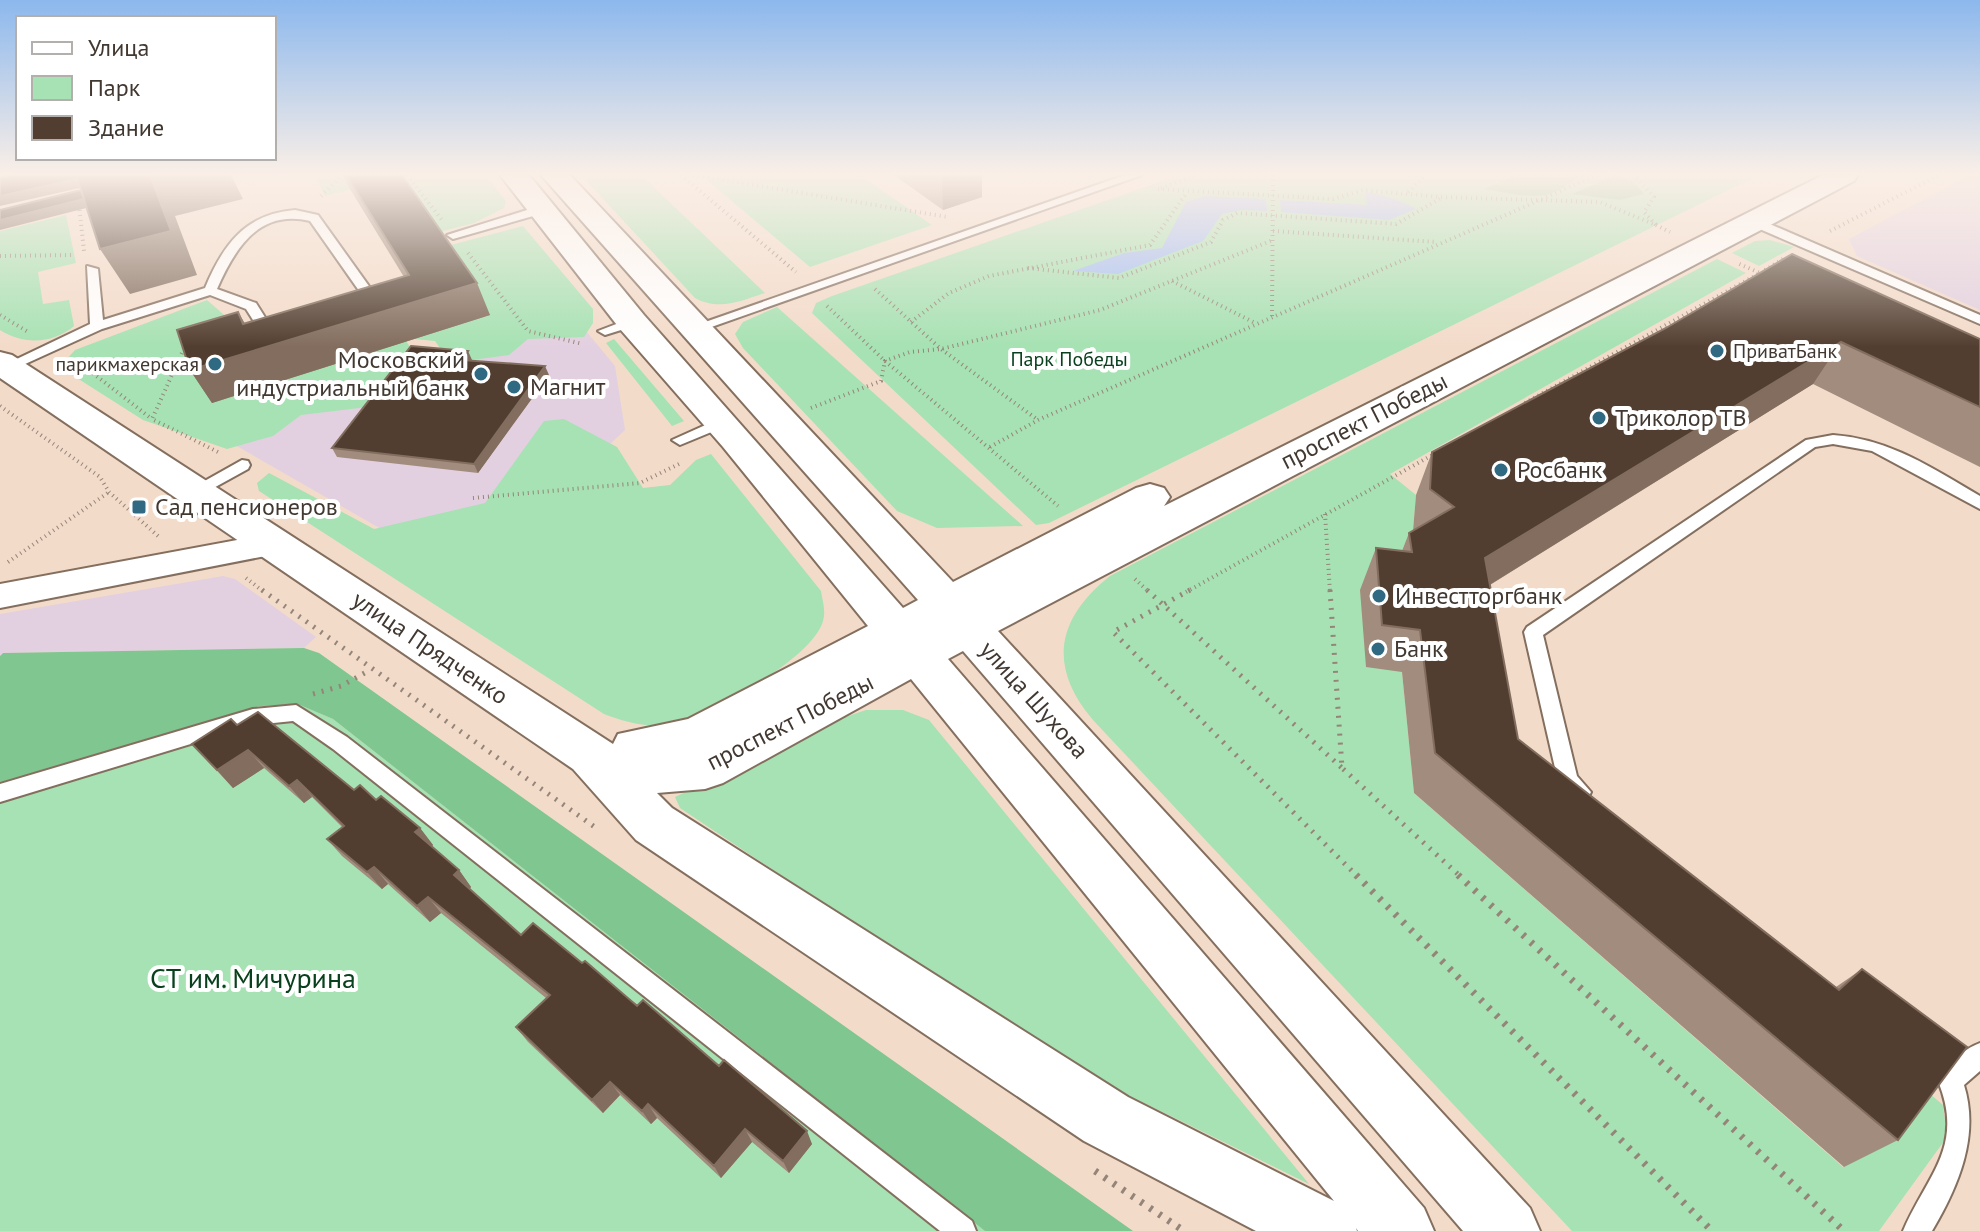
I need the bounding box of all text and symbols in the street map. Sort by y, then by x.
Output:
legend [16,16,276,160]
text: Улица [88,32,149,63]
text: Парк [88,72,141,103]
text: Здание [88,112,164,143]
place label: ПриватБанк [1733,338,1837,364]
marker: ПриватБанк [1708,342,1726,360]
place label: Московский индустриальный банк [236,344,466,403]
park label: Парк Победы [1010,346,1128,372]
place label: парикмахерская [55,351,199,377]
marker: парикмахерская [206,355,224,373]
marker: Московский индустриальный банк [472,365,490,383]
street label: проспект Победы [1275,365,1452,476]
place label: Магнит [530,371,606,402]
marker: Магнит [505,378,523,396]
place label: Триколор ТВ [1615,402,1747,433]
marker: Триколор ТВ [1590,409,1608,427]
place label: Росбанк [1517,454,1603,485]
marker: Росбанк [1492,461,1510,479]
place label: Сад пенсионеров [155,491,338,522]
marker: Сад пенсионеров [130,498,148,516]
place label: Инвестторгбанк [1395,580,1563,611]
street label: улица Прядченко [346,584,514,711]
marker: Инвестторгбанк [1370,587,1388,605]
place label: Банк [1394,633,1444,664]
street label: улица Шухова [973,634,1095,765]
marker: Банк [1369,640,1387,658]
street label: проспект Победы [701,666,878,777]
park label: СТ им. Мичурина [150,959,356,996]

